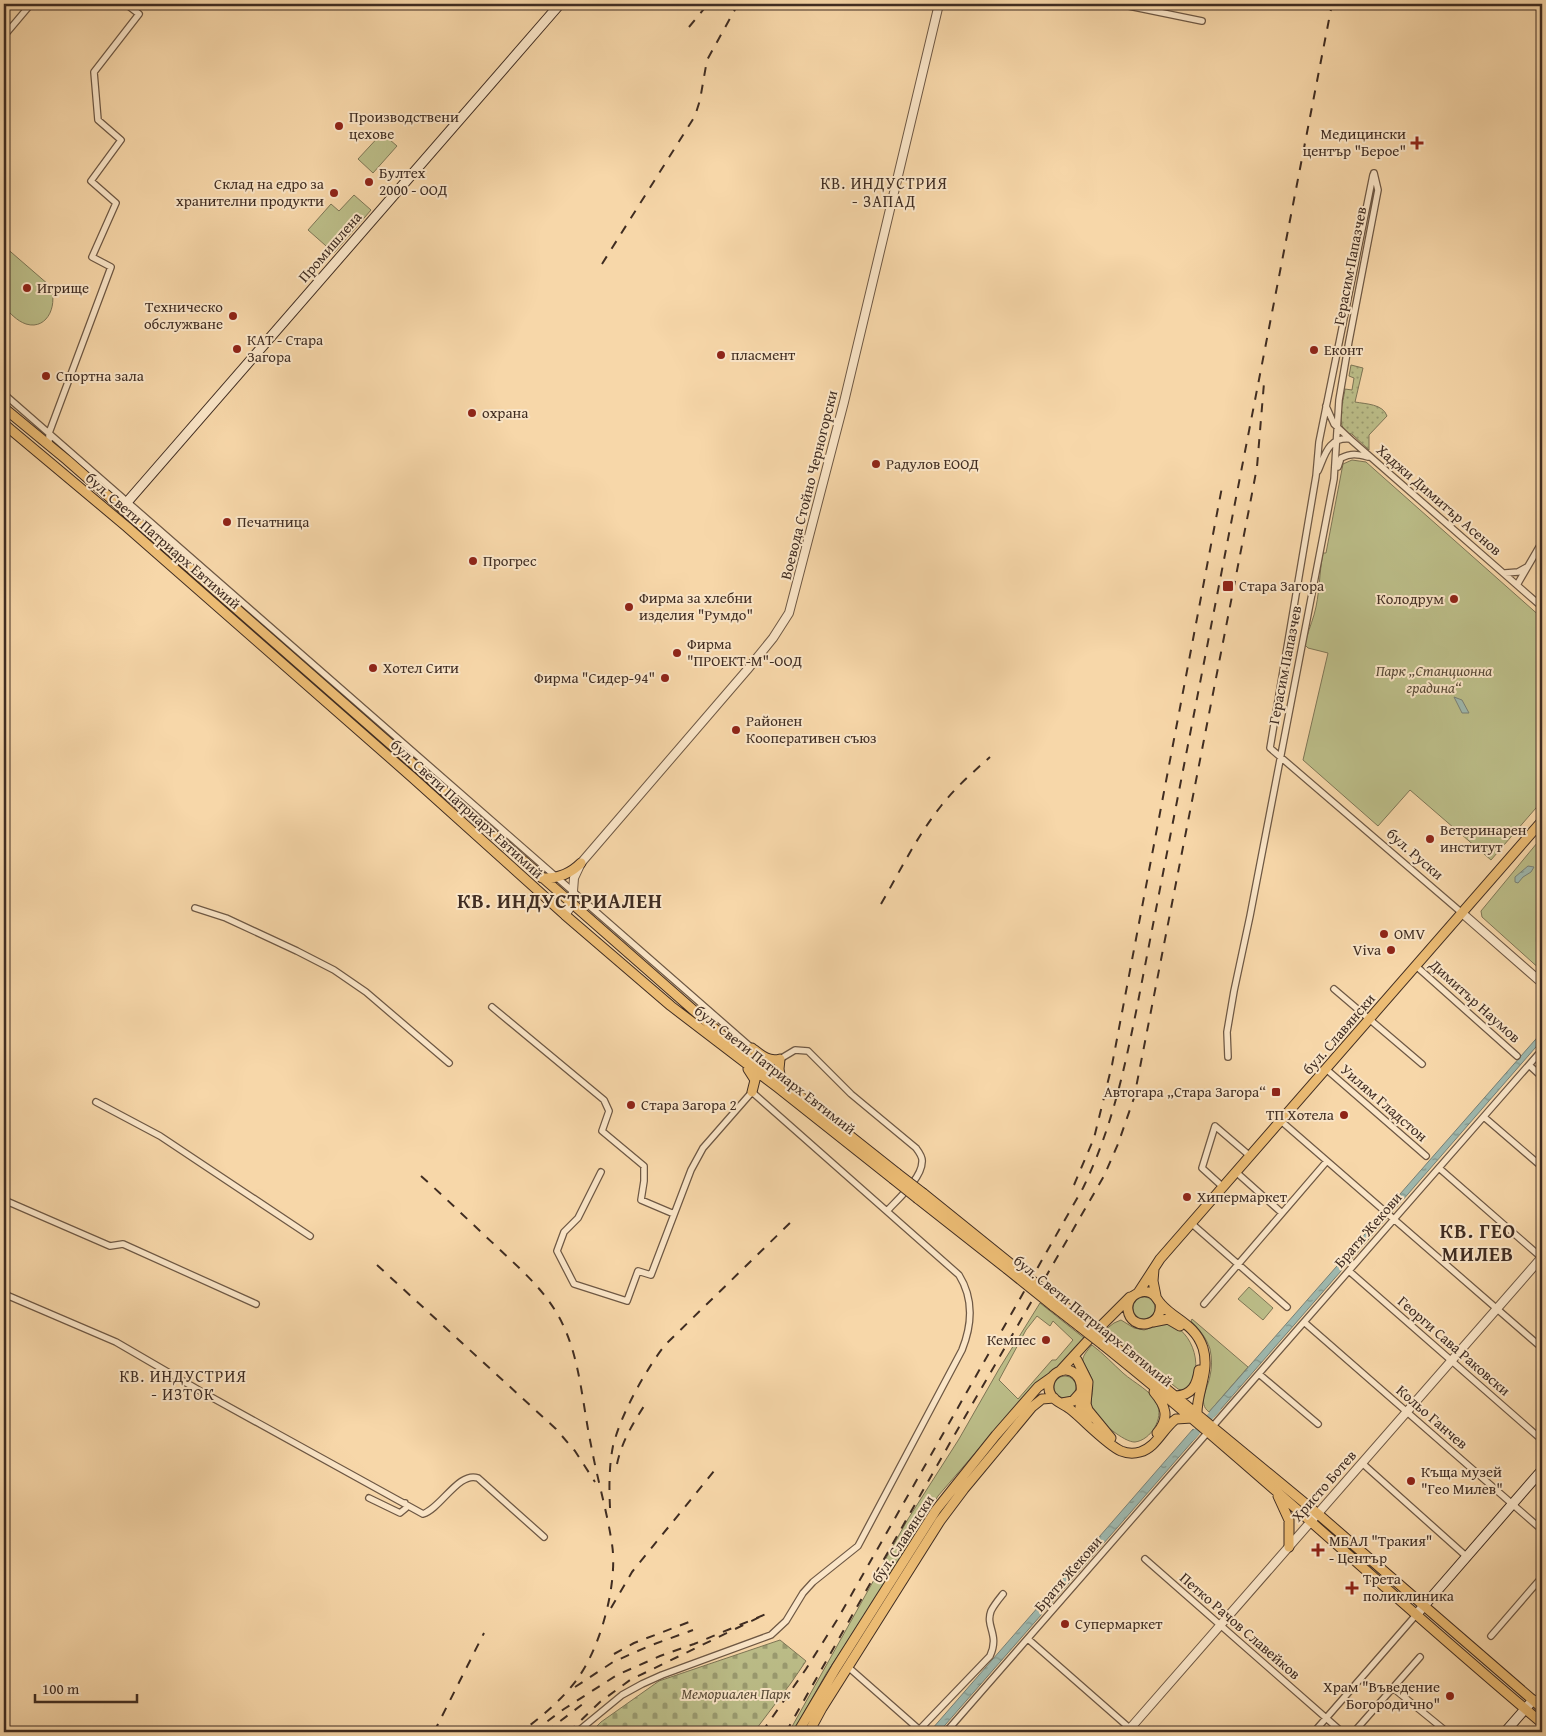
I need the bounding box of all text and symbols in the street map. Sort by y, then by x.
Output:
place label: Производствени цехове [349,106,459,144]
marker: Производствени цехове [333,120,345,132]
place label: Медицински център "Берое" [1303,123,1406,161]
marker: Медицински център "Берое" [1410,136,1424,150]
place label: Бултех 2000 - ООД [379,162,448,200]
district label: КВ. ИНДУСТРИЯ - ЗАПАД [820,171,948,213]
place label: Склад на едро за хранителни продукти [176,173,325,211]
marker: Бултех 2000 - ООД [363,176,375,188]
marker: Склад на едро за хранителни продукти [328,187,340,199]
street label: Герасим Папазчев [1328,205,1371,327]
street label: Промишлена [293,206,367,287]
place label: Игрище [37,277,89,298]
marker: Игрище [21,282,33,294]
place label: Техническо обслужване [144,296,223,334]
marker: Техническо обслужване [227,310,239,322]
place label: КАТ - Стара Загора [247,329,324,367]
place label: Еконт [1324,339,1364,360]
marker: КАТ - Стара Загора [231,343,243,355]
place label: пласмент [731,344,796,365]
marker: Еконт [1308,344,1320,356]
marker: пласмент [715,349,727,361]
place label: Спортна зала [56,365,145,386]
marker: Спортна зала [40,370,52,382]
street label: Воевода Стойно Черногорски [775,388,842,582]
place label: охрана [482,402,529,423]
marker: охрана [466,407,478,419]
street label: Хаджи Димитър Асенов [1372,439,1507,560]
place label: Радулов ЕООД [886,453,979,474]
marker: Радулов ЕООД [870,458,882,470]
street label: бул. Свети Патриарх Евтимий [81,467,246,614]
place label: Печатница [237,511,310,532]
marker: Печатница [221,516,233,528]
place label: Прогрес [483,550,537,571]
marker: Прогрес [467,555,479,567]
place label: Стара Загора [1239,575,1325,596]
marker: Стара Загора [1221,579,1235,593]
place label: Фирма за хлебни изделия "Румдо" [639,587,753,625]
place label: Колодрум [1377,588,1444,609]
marker: Колодрум [1448,593,1460,605]
marker: Фирма за хлебни изделия "Румдо" [623,601,635,613]
street label: Герасим Папазчев [1263,604,1306,726]
place label: Фирма "ПРОЕКТ-М"-ООД [687,633,803,671]
marker: Фирма "ПРОЕКТ-М"-ООД [671,647,683,659]
place label: Хотел Сити [383,657,459,678]
park label: Парк „Станционна градина“ [1376,660,1492,698]
marker: Хотел Сити [367,662,379,674]
place label: Фирма "Сидер-94" [534,667,655,688]
marker: Фирма "Сидер-94" [659,672,671,684]
place label: Районен Кооперативен съюз [746,710,877,748]
marker: Районен Кооперативен съюз [730,724,742,736]
street label: бул. Свети Патриарх Евтимий [386,734,548,883]
place label: Ветеринарен институт [1440,819,1527,857]
street label: бул. Руски [1382,823,1449,884]
marker: Ветеринарен институт [1424,833,1436,845]
district label: КВ. ИНДУСТРИАЛЕН [457,886,663,915]
place label: OMV [1394,923,1425,944]
marker: OMV [1378,928,1390,940]
place label: Viva [1353,939,1381,960]
marker: Viva [1385,944,1397,956]
street label: Димитър Наумов [1424,953,1525,1047]
street label: бул. Славянски [1298,989,1380,1079]
street label: бул. Свети Патриарх Евтимий [690,1000,860,1139]
street label: Уилям Гладстон [1336,1059,1433,1146]
place label: Автогара „Стара Загора“ [1104,1081,1266,1102]
marker: Автогара „Стара Загора“ [1270,1086,1282,1098]
place label: Стара Загора 2 [641,1094,737,1115]
marker: Стара Загора 2 [625,1099,637,1111]
place label: ТП Хотела [1266,1104,1335,1125]
marker: ТП Хотела [1338,1109,1350,1121]
place label: Хипермаркет [1197,1186,1288,1207]
street label: Братя Жекови [1329,1187,1406,1272]
marker: Хипермаркет [1181,1191,1193,1203]
district label: КВ. ГЕО МИЛЕВ [1440,1216,1516,1268]
street label: бул. Свети Патриарх Евтимий [1009,1250,1177,1392]
street label: Георги Сава Раковски [1393,1291,1515,1401]
place label: Кемпес [987,1329,1036,1350]
marker: Кемпес [1040,1334,1052,1346]
district label: КВ. ИНДУСТРИЯ - ИЗТОК [119,1364,247,1406]
street label: Кольо Ганчев [1392,1380,1473,1454]
street label: Христо Ботев [1287,1445,1361,1526]
place label: Къща музей "Гео Милев" [1421,1461,1503,1499]
marker: Къща музей "Гео Милев" [1405,1475,1417,1487]
street label: бул. Славянски [866,1491,939,1587]
place label: МБАЛ "Тракия" - Център [1329,1530,1432,1568]
street label: Братя Жекови [1029,1531,1106,1616]
marker: МБАЛ "Тракия" - Център [1311,1543,1325,1557]
street label: Петко Рачов Славейков [1175,1567,1305,1684]
place label: Трета поликлиника [1363,1568,1455,1606]
marker: Трета поликлиника [1345,1581,1359,1595]
place label: Супермаркет [1075,1613,1163,1634]
marker: Супермаркет [1059,1618,1071,1630]
scale bar [35,1671,138,1703]
place label: Храм "Въведение Богородично" [1323,1676,1440,1714]
text: 100 m [42,1678,80,1699]
park label: Мемориален Парк [681,1683,791,1704]
marker: Храм "Въведение Богородично" [1444,1690,1456,1702]

